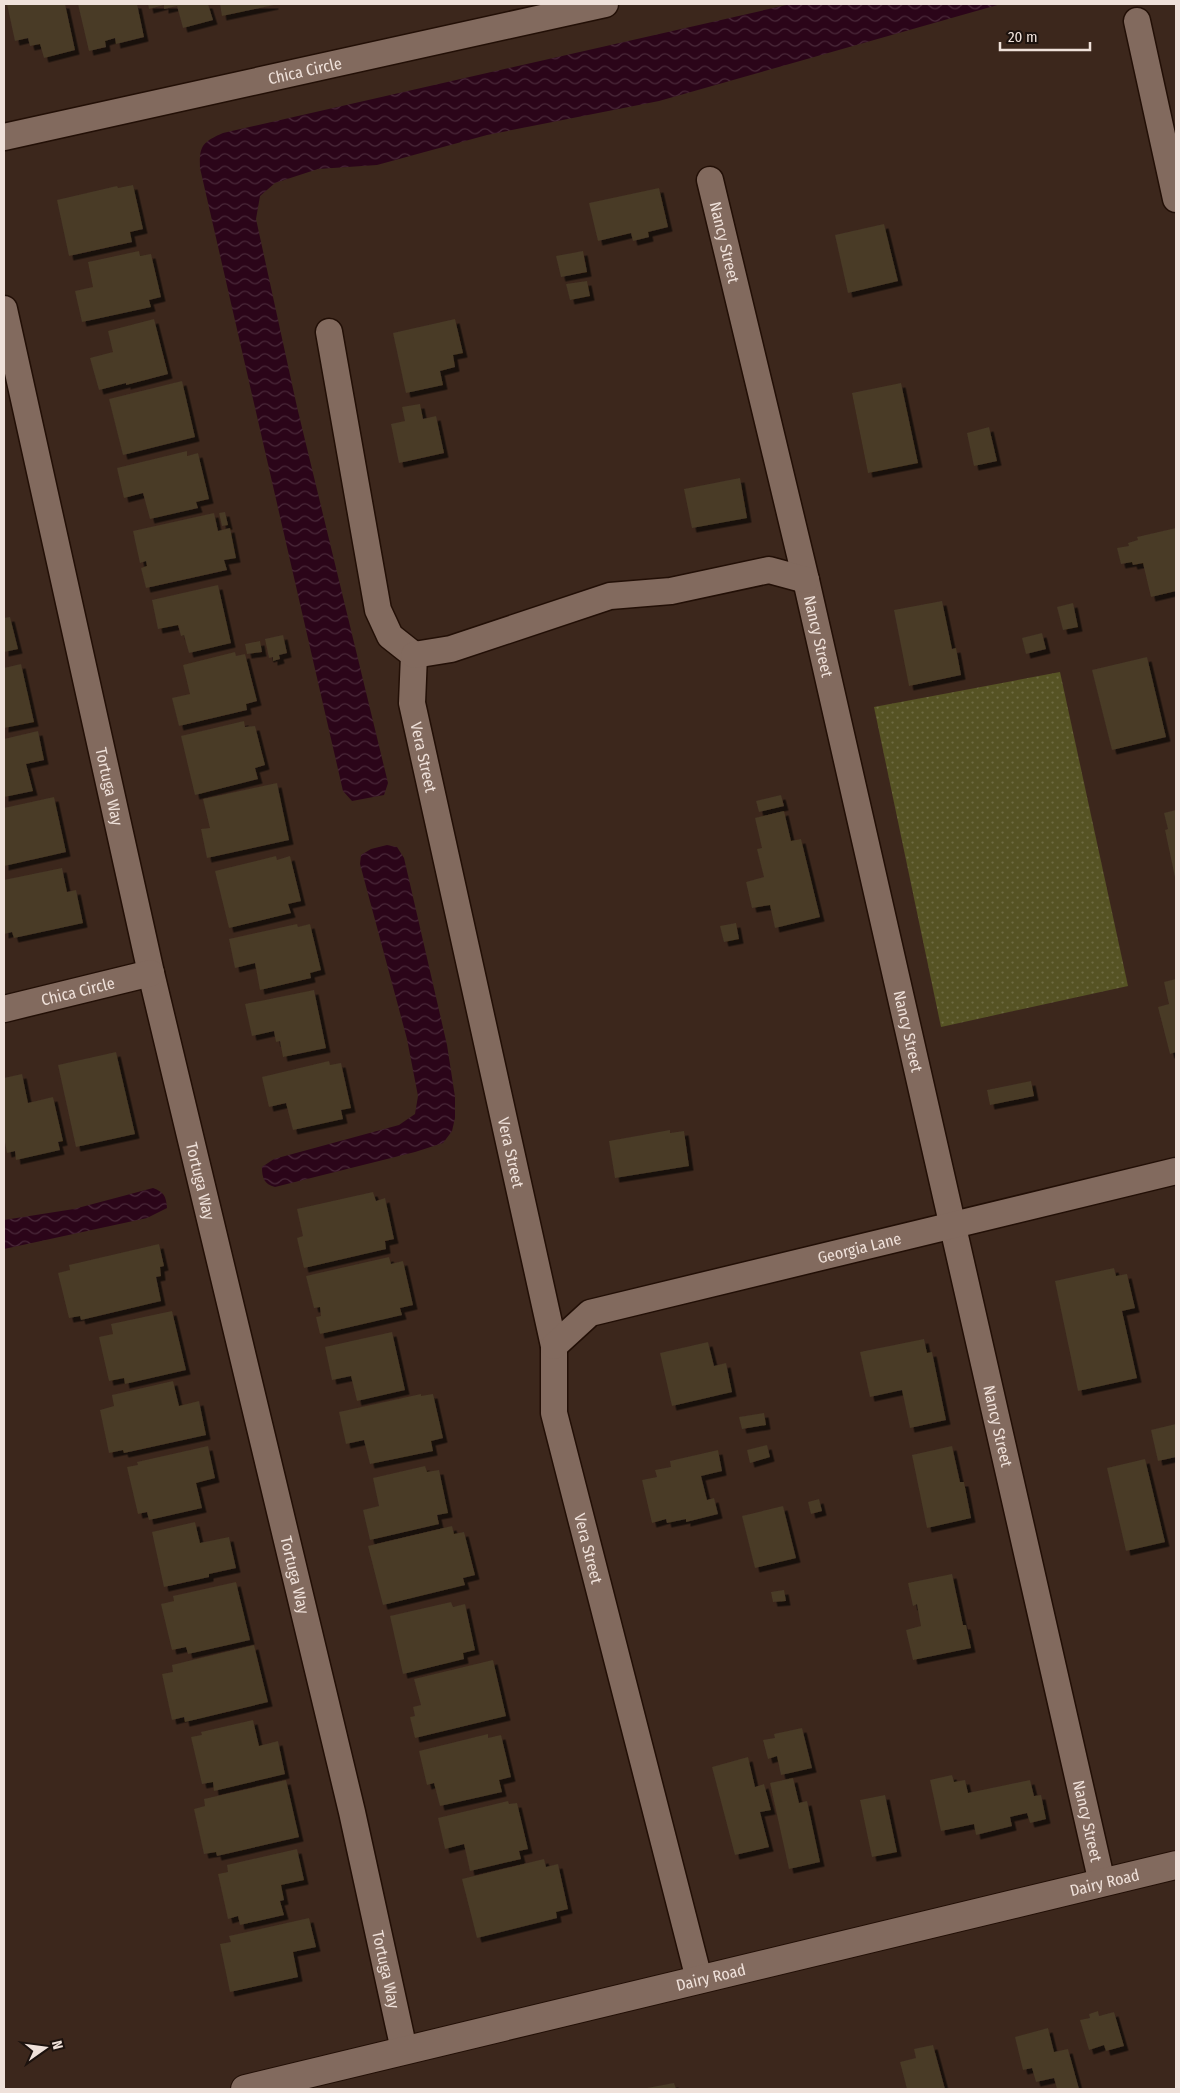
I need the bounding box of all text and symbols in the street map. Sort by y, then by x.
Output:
scale bar [1000,20,1090,52]
text: 20 m [1008,28,1038,46]
street label: Chica Circle [266,53,343,88]
street label: Nancy Street [706,200,744,286]
street label: Nancy Street [800,594,837,680]
street label: Vera Street [407,720,441,795]
street label: Tortuga Way [92,746,128,828]
street label: Chica Circle [39,973,117,1009]
street label: Nancy Street [890,989,927,1075]
street label: Vera Street [494,1116,528,1190]
street label: Tortuga Way [182,1140,220,1223]
street label: Georgia Lane [816,1228,903,1267]
street label: Nancy Street [980,1383,1017,1469]
street label: Vera Street [571,1511,607,1586]
street label: Tortuga Way [277,1534,314,1616]
street label: Nancy Street [1069,1778,1107,1864]
street label: Dairy Road [1068,1865,1141,1900]
street label: Tortuga Way [369,1929,404,2011]
street label: Dairy Road [674,1959,747,1994]
north arrow [20,2023,70,2073]
text: N [48,2039,66,2051]

